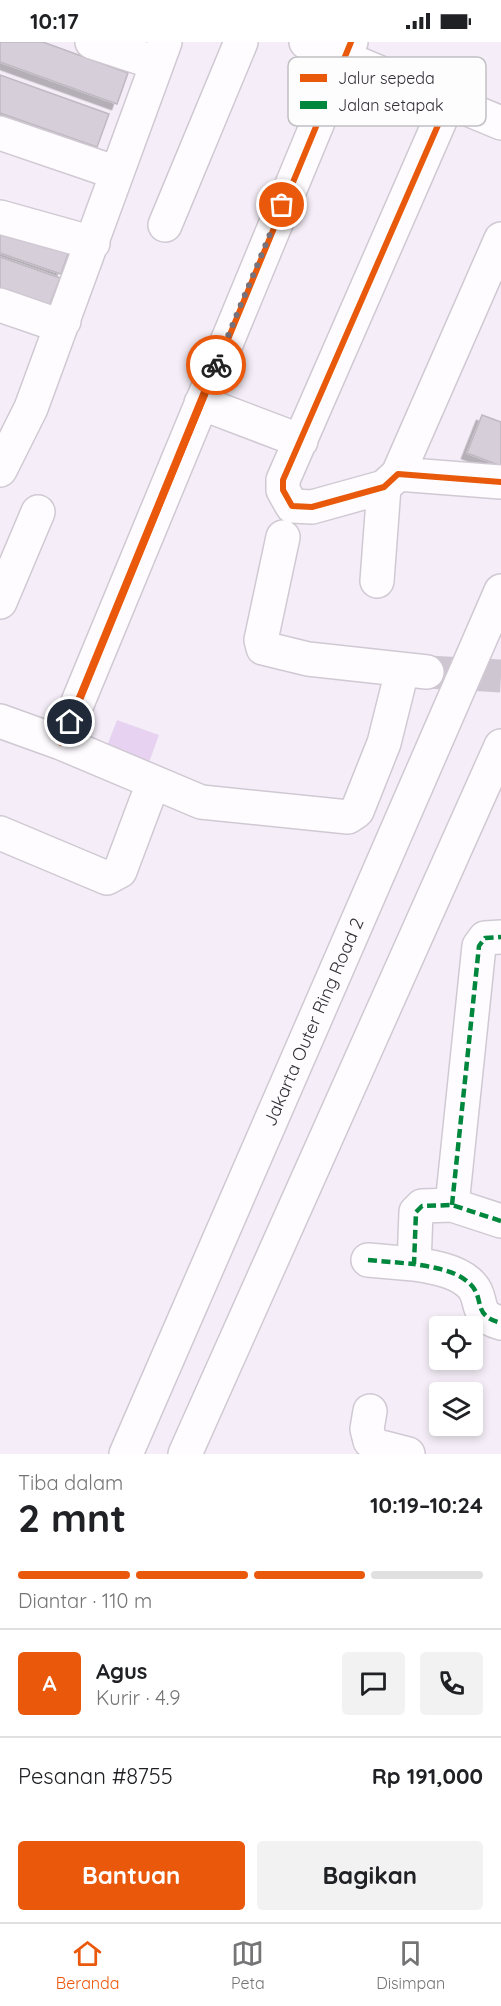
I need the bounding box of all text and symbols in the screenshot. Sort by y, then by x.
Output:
text: 10:17 [30,7,79,35]
legend [288,57,486,126]
text: Jalur sepeda [338,68,435,88]
text: Jalan setapak [338,95,443,115]
pin [256,179,307,230]
icon: bag [265,188,298,221]
courier [186,335,246,395]
icon: bike [200,349,233,382]
pin [44,696,95,747]
icon: home [53,705,86,738]
street label: Jakarta Outer Ring Road 2 [258,914,369,1129]
map controls [429,1316,483,1436]
button: locate [429,1316,483,1370]
button: layers [429,1382,483,1436]
text: Tiba dalam [18,1470,123,1495]
text: 10:19–10:24 [370,1491,483,1519]
text: 2 mnt [18,1493,126,1542]
text: Diantar · 110 m [18,1588,152,1613]
button: chat [342,1652,405,1715]
button: phone [420,1652,483,1715]
text: Agus [96,1657,147,1685]
text: A [42,1669,57,1697]
text: Kurir · 4.9 [96,1685,180,1710]
text: Pesanan #8755 [18,1762,173,1790]
text: Rp 191,000 [372,1762,483,1790]
button: Bantuan [18,1841,245,1910]
button: Bagikan [257,1841,483,1910]
tab: Beranda [56,1937,120,1993]
tab: Peta [231,1937,265,1993]
tab: Disimpan [376,1937,445,1993]

